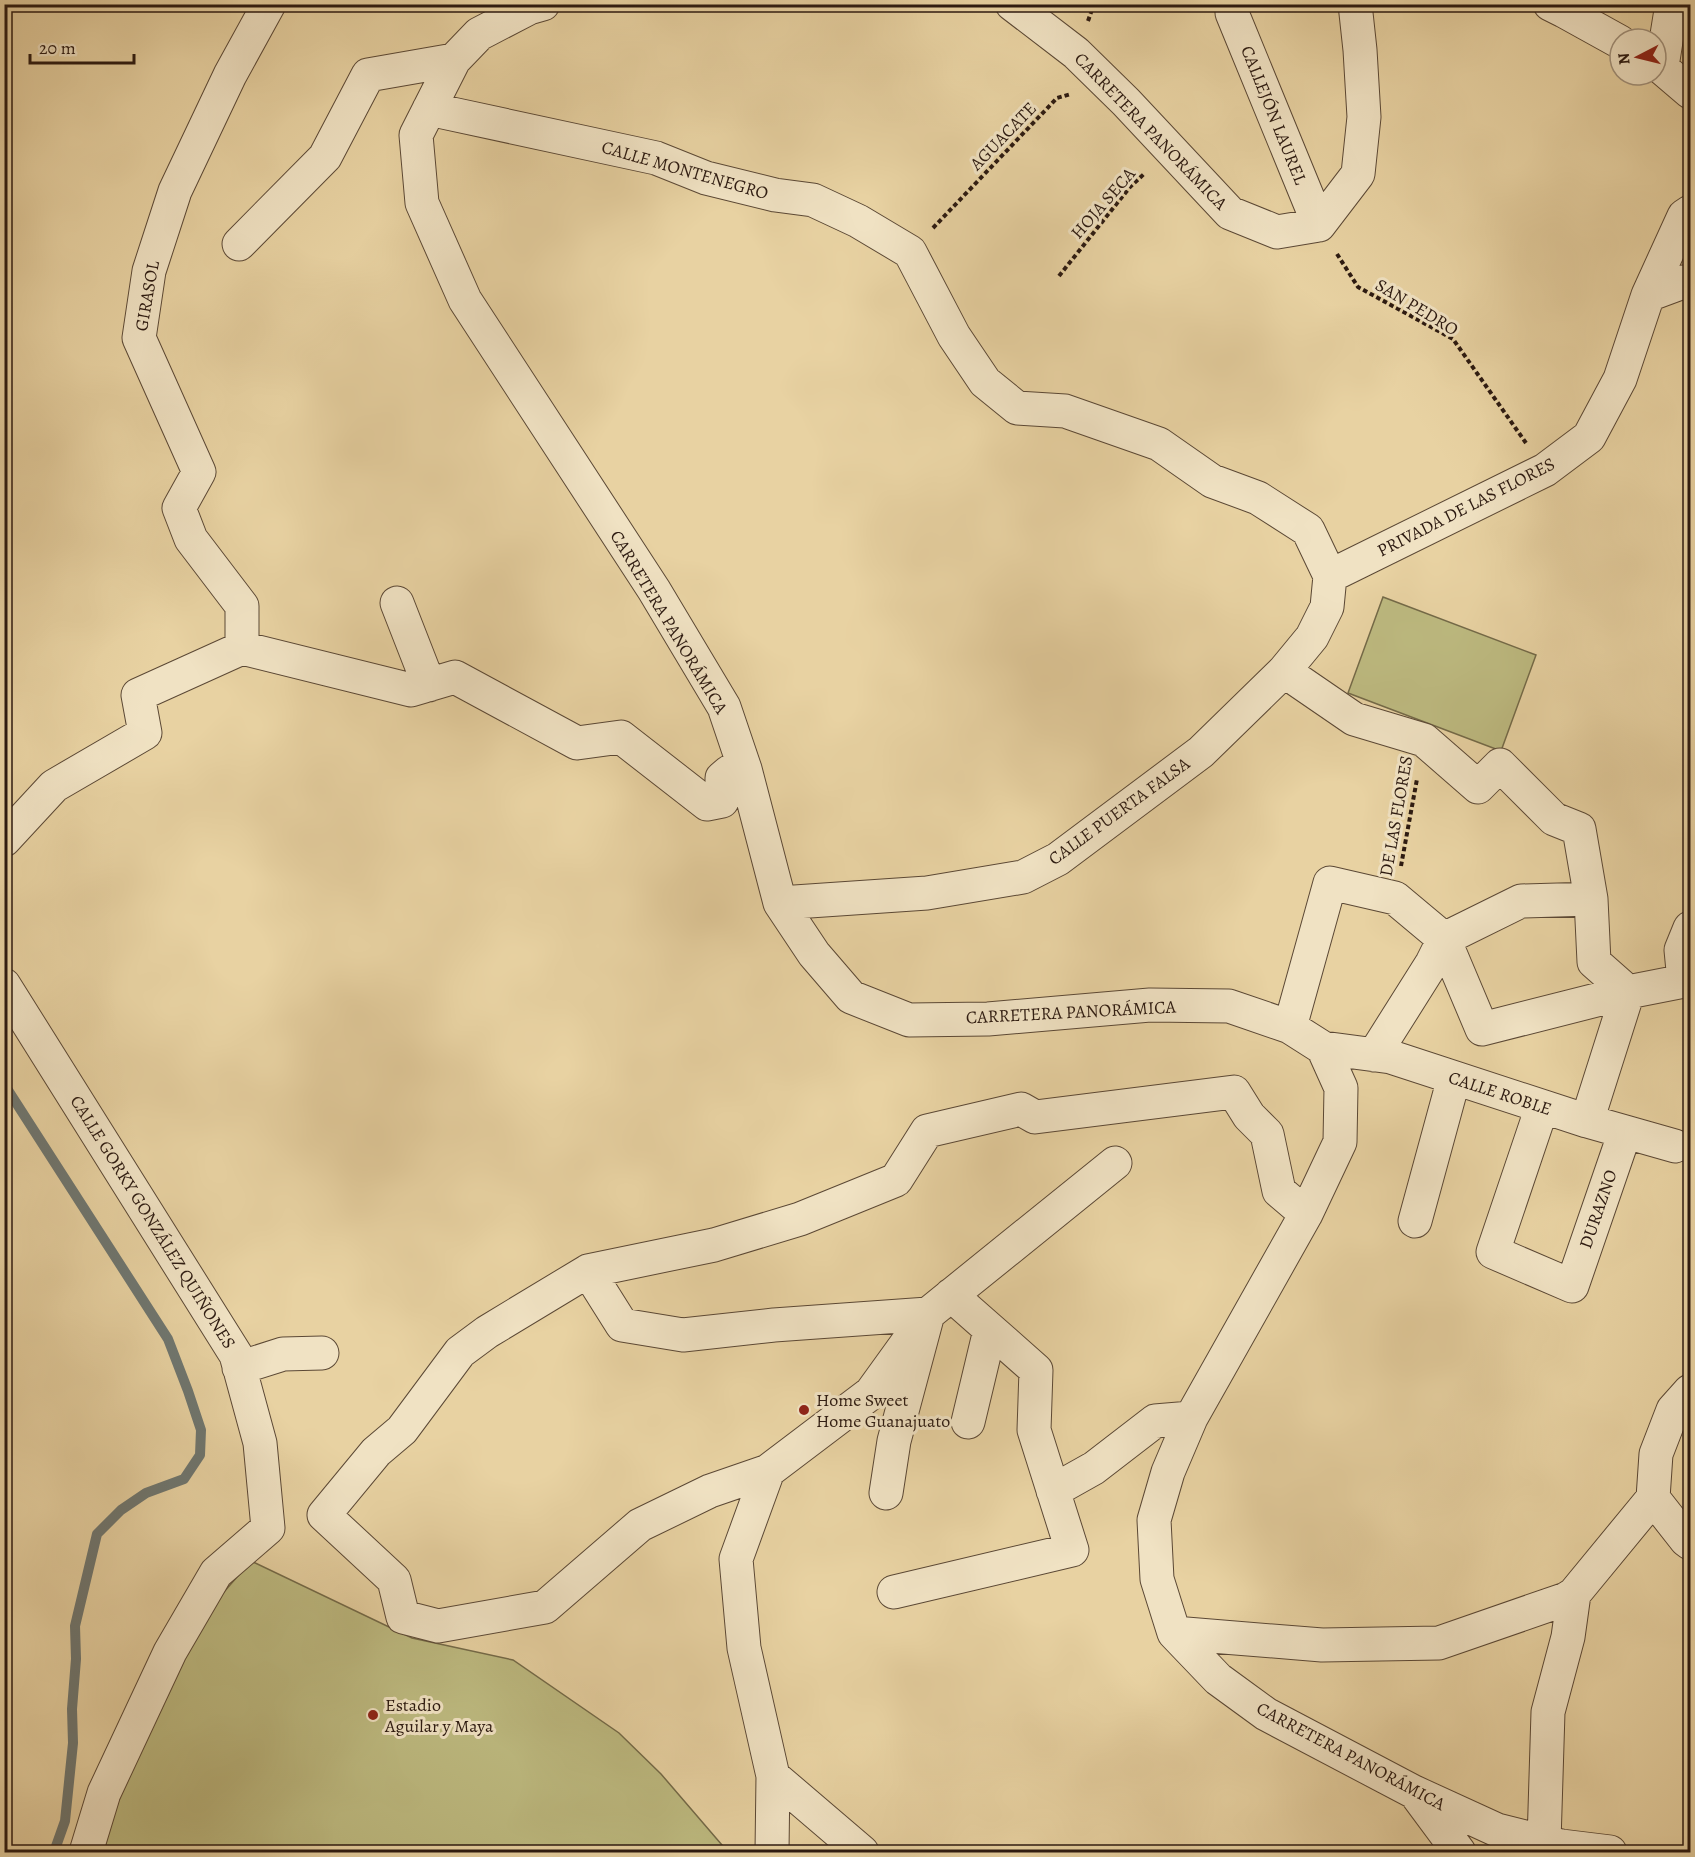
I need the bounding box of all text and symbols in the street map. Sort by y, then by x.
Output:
scale bar [30,27,134,65]
north arrow [1608,27,1668,87]
text: 20 m [39,36,76,60]
street label: CALLEJÓN LAUREL [1235,42,1313,189]
street label: CARRETERA PANORÁMICA [1069,47,1233,215]
text: N [1612,51,1636,66]
street label: AGUACATE [964,97,1042,176]
street label: CALLE MONTENEGRO [599,135,771,205]
street label: HOJA SECA [1065,162,1141,244]
street label: GIRASOL [129,258,165,333]
street label: SAN PEDRO [1371,273,1463,341]
street label: PRIVADA DE LAS FLORES [1373,452,1559,562]
street label: CARRETERA PANORÁMICA [605,526,734,719]
street label: CALLE PUERTA FALSA [1043,751,1195,870]
street label: DE LAS FLORES [1374,754,1418,878]
street label: CARRETERA PANORÁMICA [965,994,1177,1029]
street label: CALLE ROBLE [1445,1065,1555,1121]
street label: CALLE GORKY GONZÁLEZ QUIÑONES [65,1091,241,1353]
street label: DURAZNO [1573,1166,1623,1252]
place label: Home Sweet Home Guanajuato [816,1388,950,1433]
marker: Home Sweet Home Guanajuato [797,1403,811,1417]
place label: Estadio Aguilar y Maya [384,1693,494,1738]
street label: CARRETERA PANORÁMICA [1252,1696,1450,1816]
marker: Estadio Aguilar y Maya [366,1708,380,1722]

